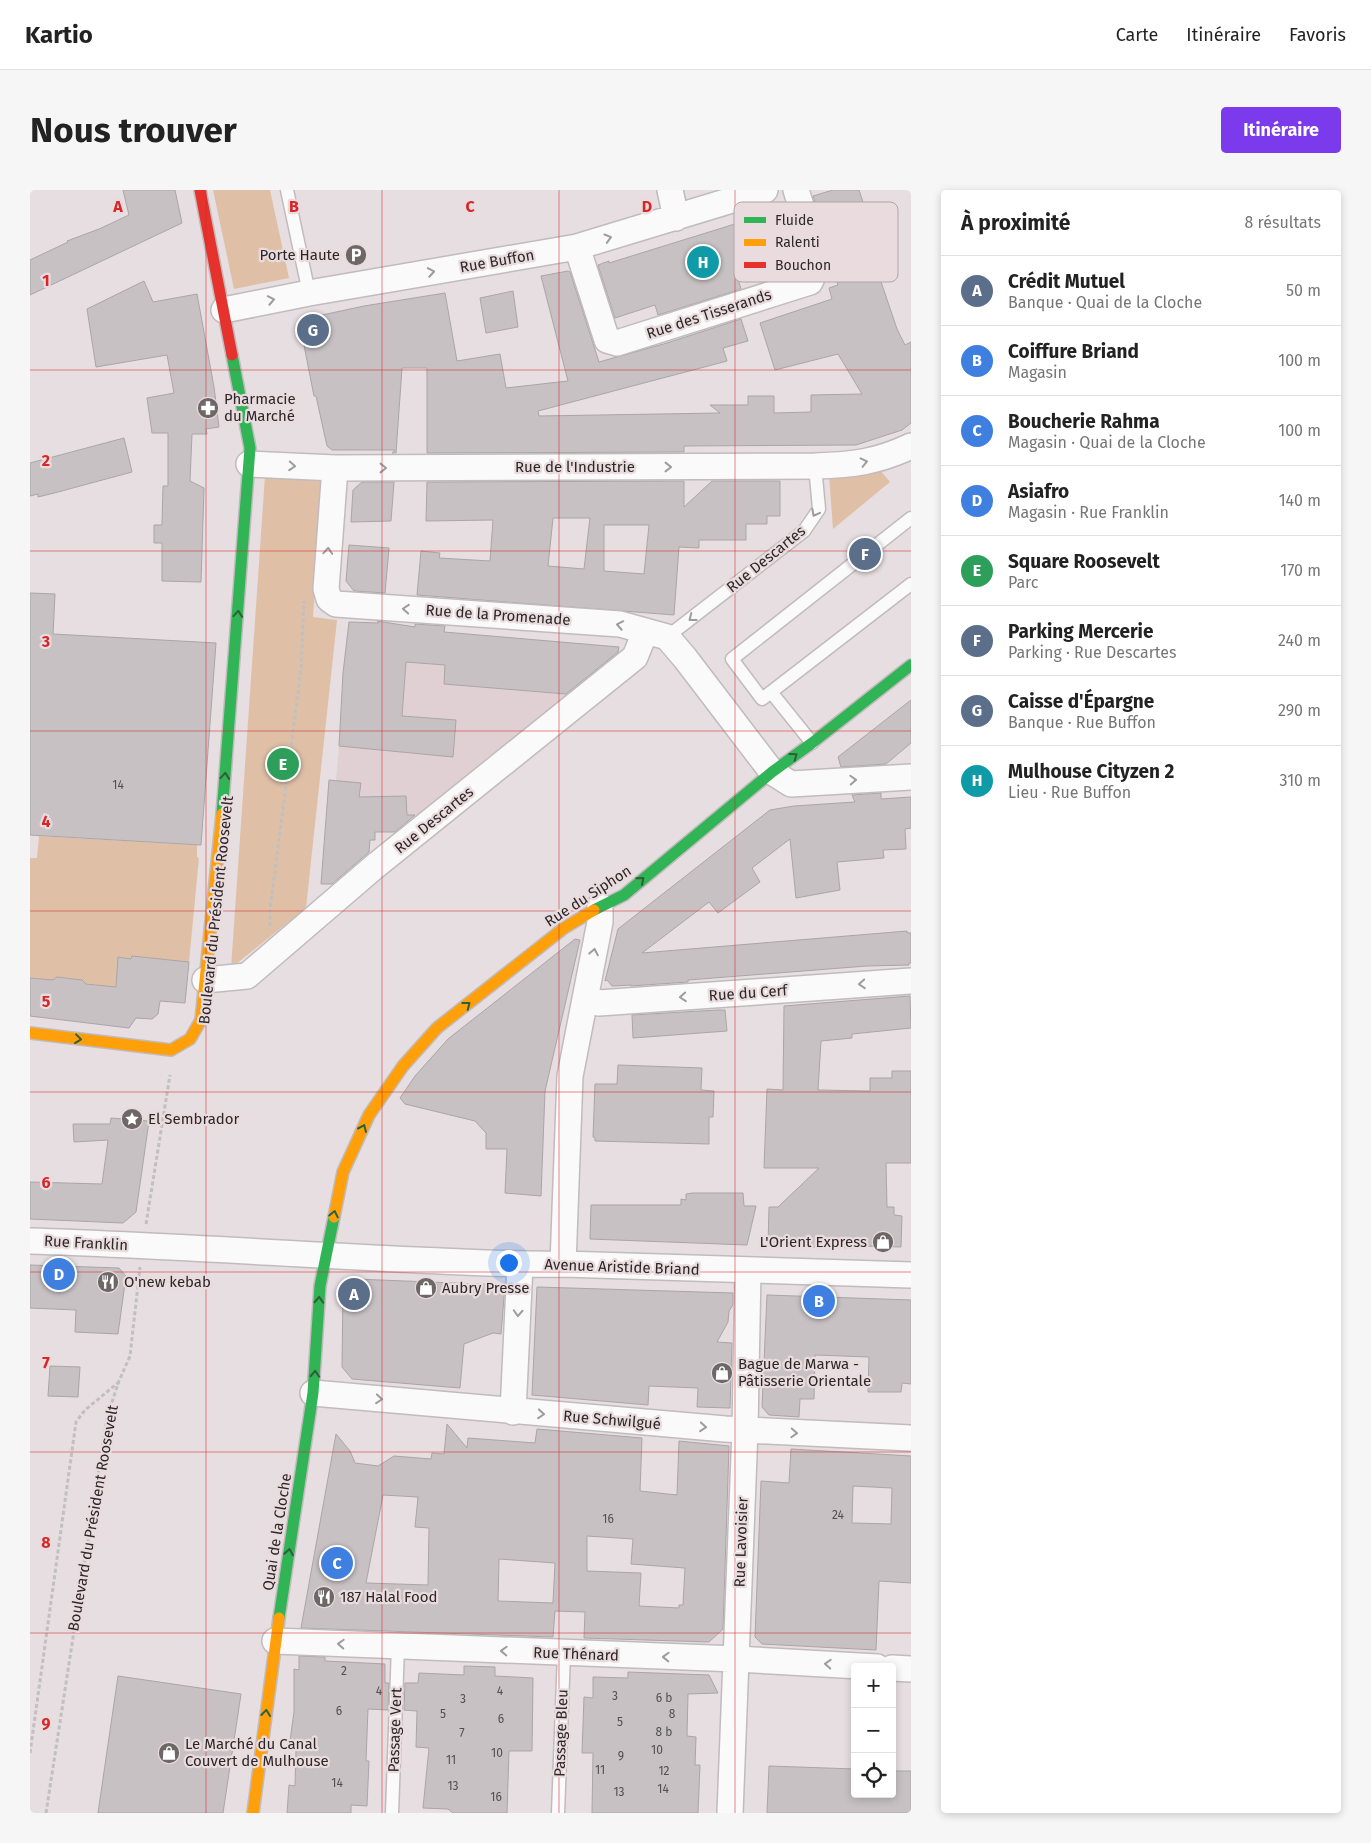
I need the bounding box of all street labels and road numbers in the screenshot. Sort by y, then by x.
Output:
street label: Rue Buffon [458,246,536,276]
street label: Rue des Tisserands [644,285,774,343]
street label: Rue de l'Industrie [515,458,635,476]
street label: Rue Descartes [723,522,809,596]
street label: Rue de la Promenade [425,601,571,629]
street label: Rue Descartes [391,783,477,857]
street label: Boulevard du Président Roosevelt [195,794,237,1025]
street label: Rue du Siphon [541,861,635,931]
street label: Rue du Cerf [708,981,789,1005]
street label: Rue Franklin [44,1232,128,1254]
street label: Avenue Aristide Briand [544,1255,700,1279]
street label: Boulevard du Président Roosevelt [64,1403,122,1633]
street label: Rue Schwilgué [562,1407,662,1433]
street label: Quai de la Cloche [259,1472,295,1592]
street label: Rue Lavoisier [730,1496,752,1588]
street label: Rue Thénard [533,1644,619,1664]
street label: Passage Vert [385,1687,405,1773]
street label: Passage Bleu [550,1689,572,1777]

